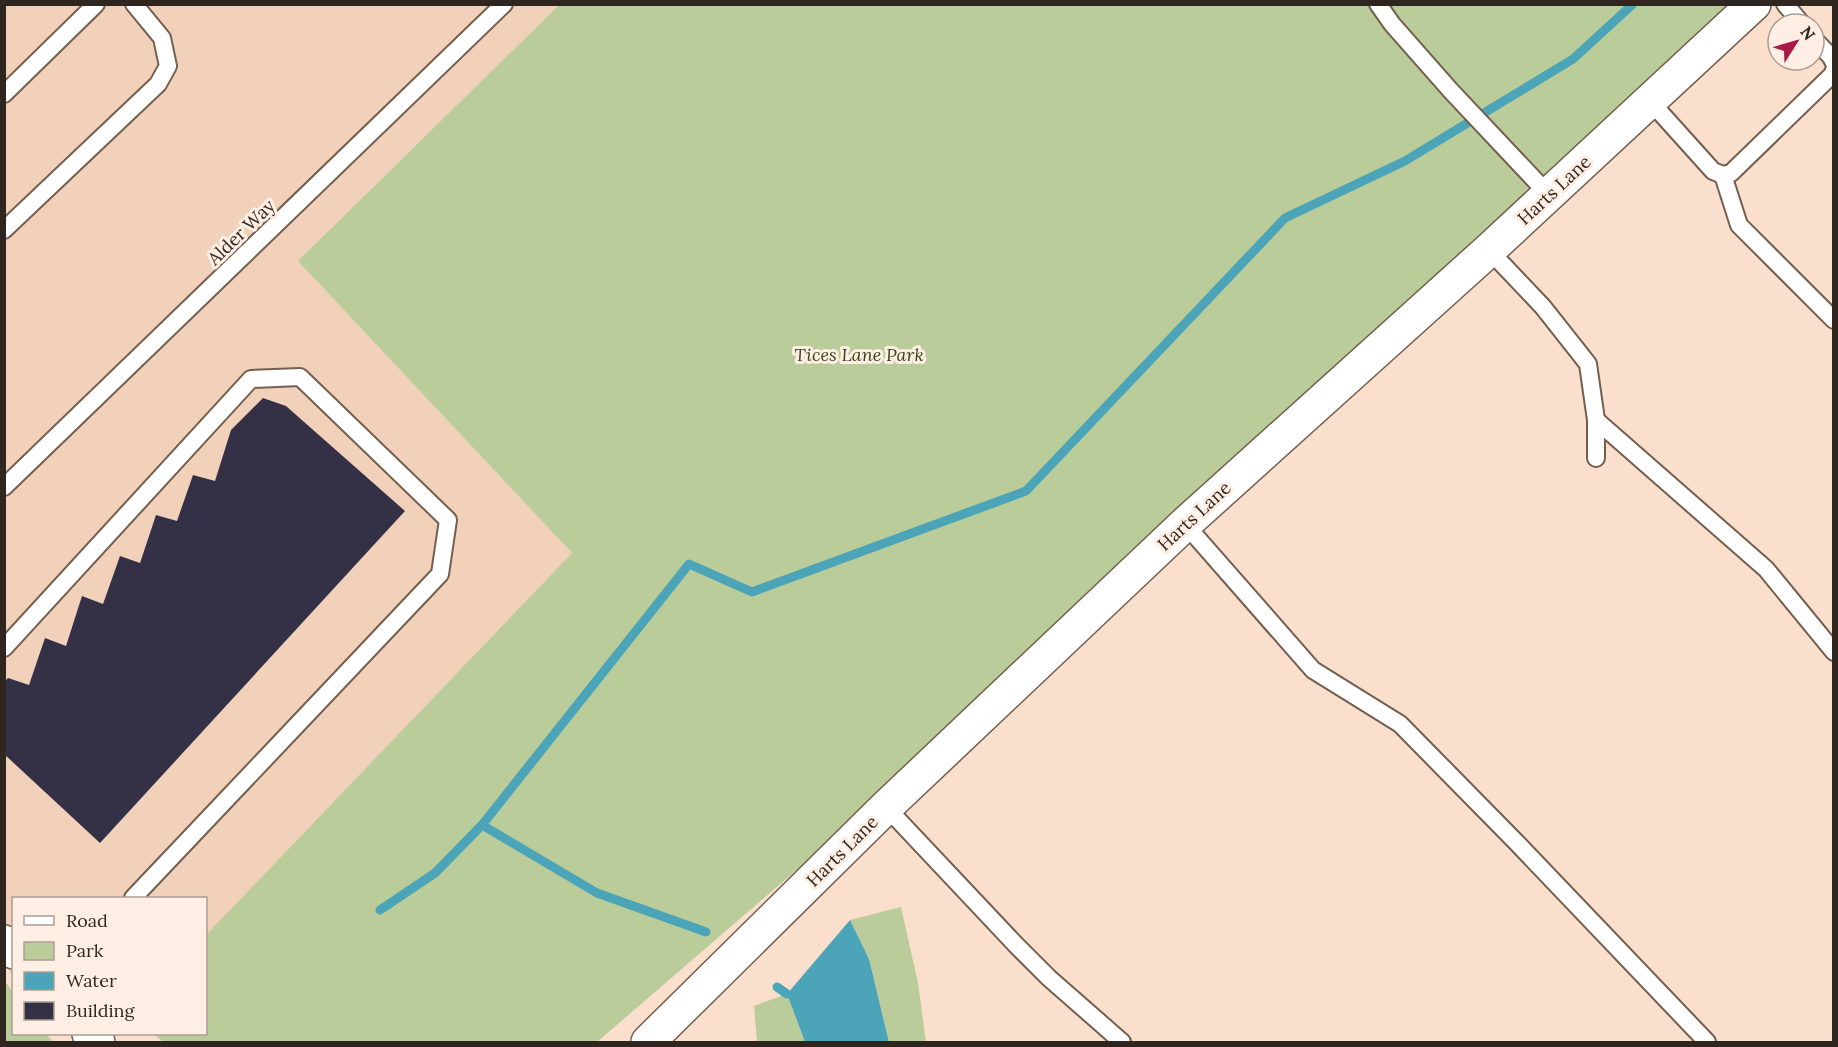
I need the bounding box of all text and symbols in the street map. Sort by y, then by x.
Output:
north arrow [1766,12,1826,72]
text: N [1796,22,1820,44]
street label: Harts Lane [1513,150,1596,230]
street label: Alder Way [202,194,280,271]
park label: Tices Lane Park [794,343,924,366]
street label: Harts Lane [1153,476,1236,556]
street label: Harts Lane [801,810,883,892]
legend [12,897,207,1035]
text: Road [66,909,108,932]
text: Park [66,939,104,962]
text: Water [66,969,117,992]
text: Building [66,999,136,1022]

